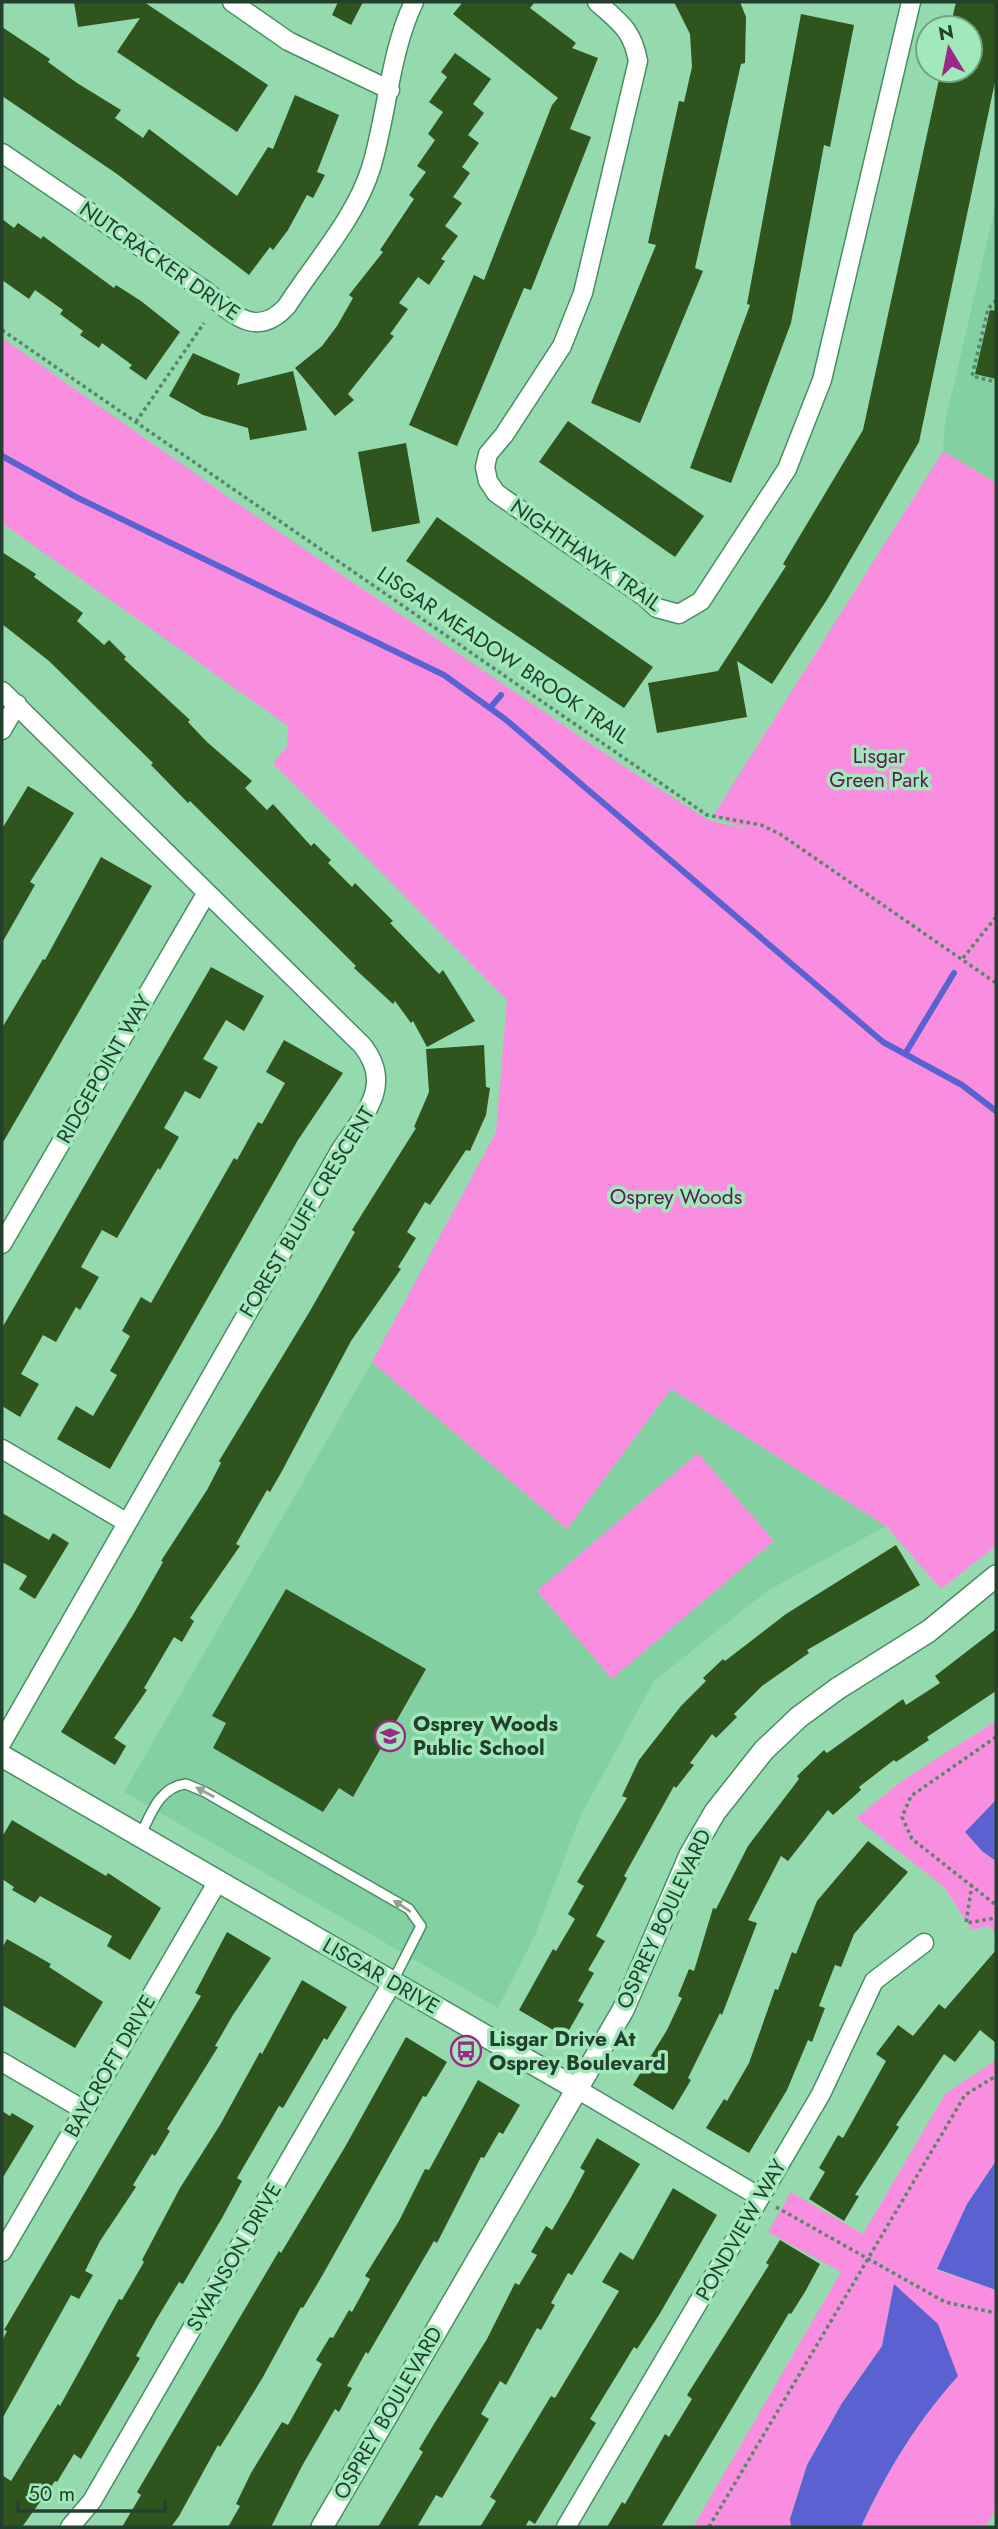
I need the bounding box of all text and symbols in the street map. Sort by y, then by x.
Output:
north arrow [914,14,984,84]
text: N [936,18,956,47]
street label: NUTCRACKER DRIVE [74,194,246,328]
street label: NIGHTHAWK TRAIL [504,492,668,619]
street label: LISGAR MEADOW BROOK TRAIL [371,559,635,751]
park label: Lisgar Green Park [829,741,930,795]
street label: RIDGEPOINT WAY [49,989,159,1149]
street label: FOREST BLUFF CRESCENT [232,1101,382,1323]
park label: Osprey Woods [610,1182,742,1212]
place label: Osprey Woods Public School [413,1709,558,1763]
school or university icon: Osprey Woods Public School [373,1719,407,1753]
one-way arrow [195,1786,215,1798]
street label: OSPREY BOULEVARD [609,1824,719,2014]
one-way arrow [392,1899,412,1912]
street label: LISGAR DRIVE [317,1930,445,2022]
street label: BAYCROFT DRIVE [57,1989,163,2143]
place label: Lisgar Drive At Osprey Boulevard [489,2024,666,2078]
bus stop icon: Lisgar Drive At Osprey Boulevard [449,2034,483,2068]
street label: PONDVIEW WAY [688,2154,794,2306]
street label: SWANSON DRIVE [179,2177,289,2337]
street label: OSPREY BOULEVARD [326,2321,450,2505]
scale bar [18,2470,164,2514]
text: 50 m [28,2479,75,2509]

